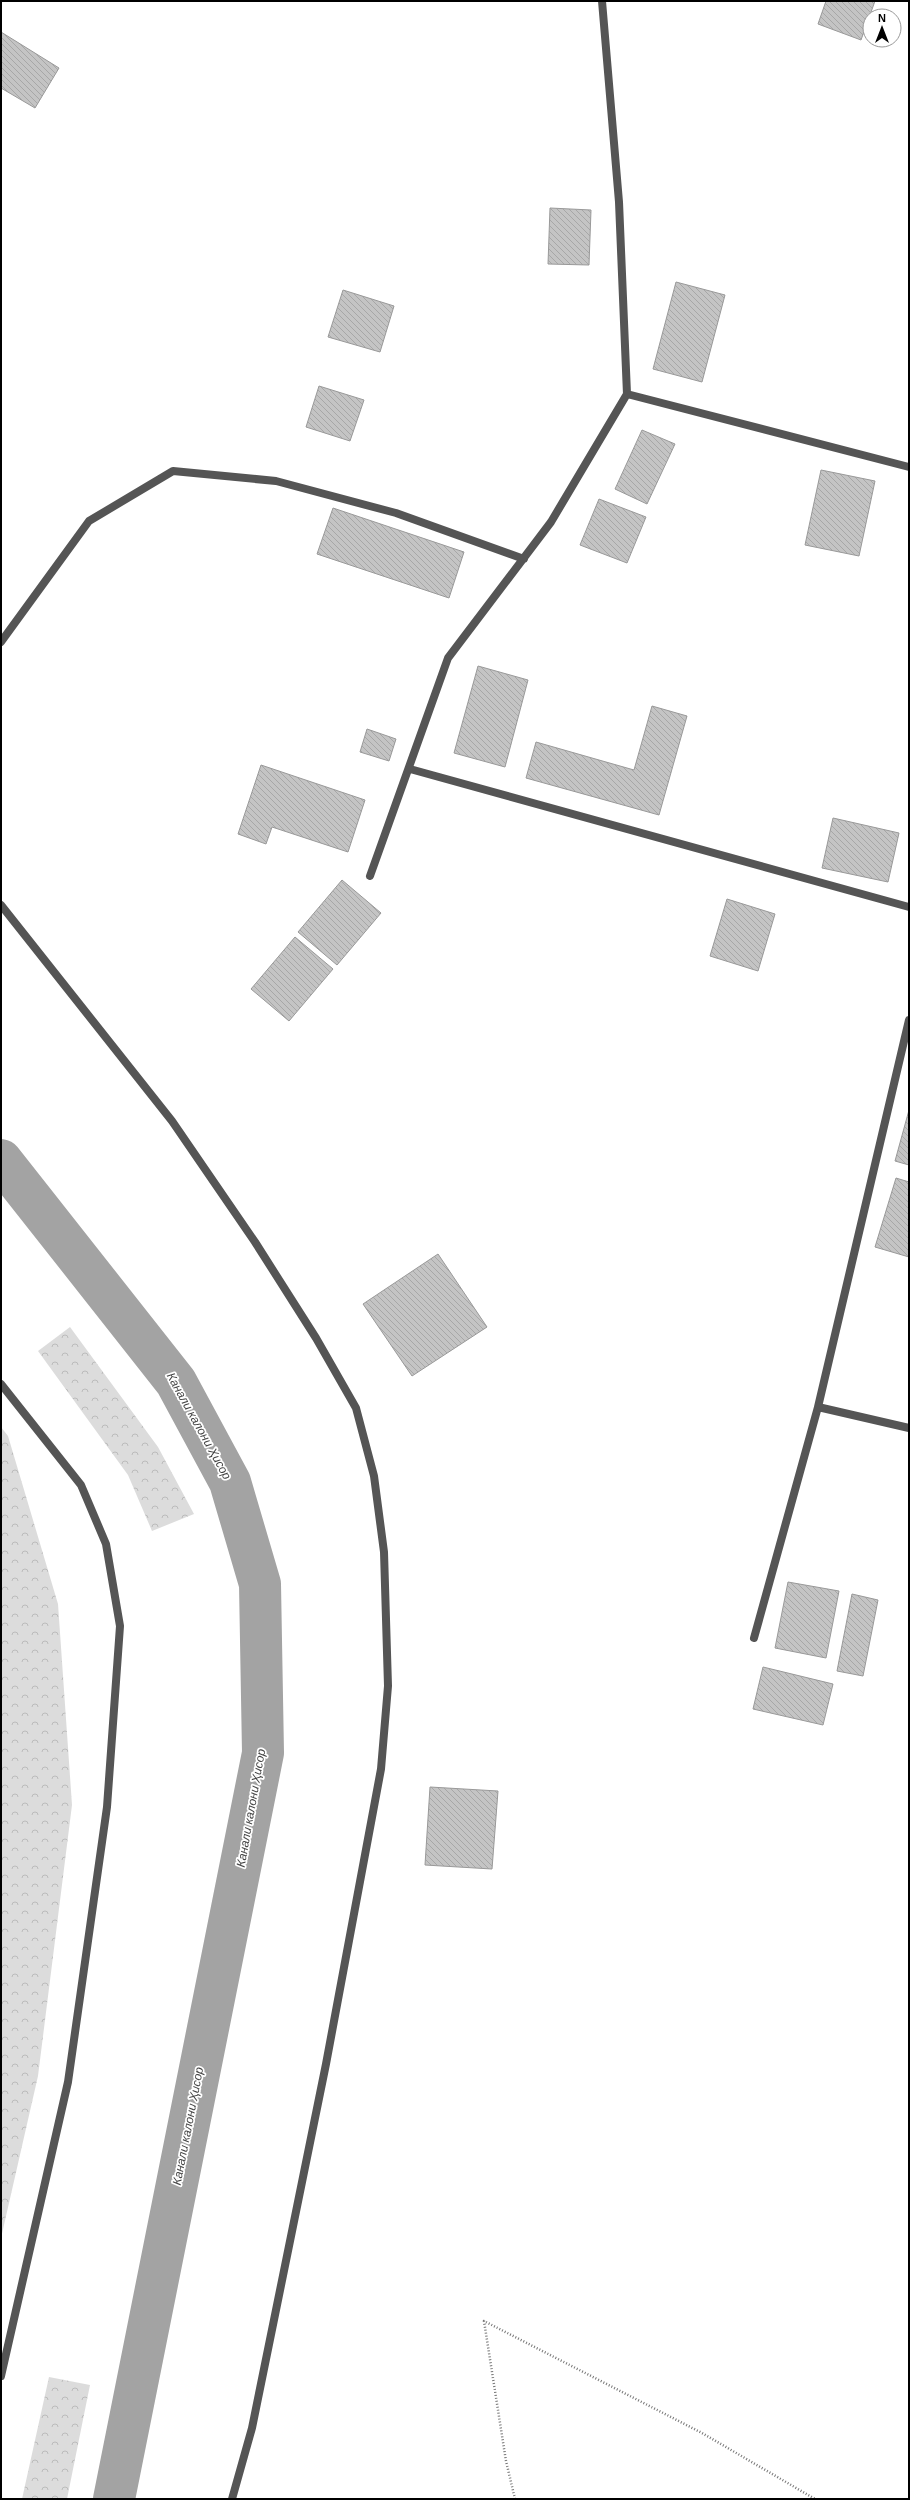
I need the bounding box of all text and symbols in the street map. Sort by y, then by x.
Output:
north arrow [862,8,902,48]
text: N [878,12,886,24]
water label: Канали калони Ҳисор [164,1370,234,1482]
water label: Канали калони Ҳисор [234,1747,268,1868]
water label: Канали калони Ҳисор [170,2065,206,2186]

